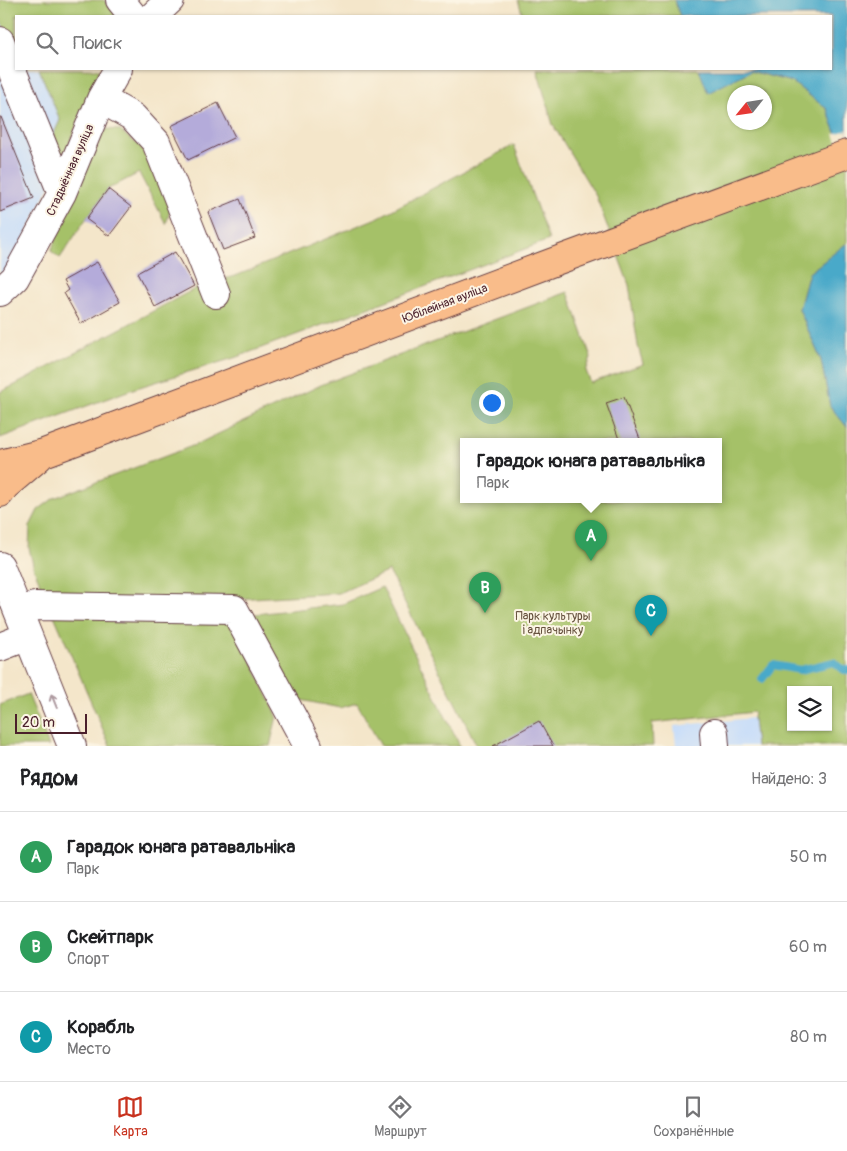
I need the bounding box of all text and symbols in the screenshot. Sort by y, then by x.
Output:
search box [15,15,832,70]
icon: search [33,29,61,57]
text: Поиск [73,31,123,55]
north arrow [727,85,772,130]
street label: Стадыённая вуліца [44,122,98,218]
street label: Юбілейная вуліца [401,280,490,327]
your location [479,390,505,416]
popup [460,438,722,503]
text: Гарадок юнага ратавальніка [477,449,705,473]
text: Парк [477,473,510,493]
pin: A [575,520,607,561]
pin: B [469,572,501,613]
pin: C [635,595,667,636]
park label: Парк культуры і адпачынку [516,609,591,638]
map controls [787,686,832,731]
button: layers [787,686,832,731]
one-way arrow [49,694,58,709]
scale bar [15,711,88,734]
text: 20 m [22,714,55,731]
text: Рядом [20,765,78,792]
text: Найдено: 3 [751,769,827,789]
text: Гарадок юнага ратавальніка [67,835,295,859]
text: A [31,847,41,867]
text: 50 m [790,847,827,867]
text: Парк [67,859,100,879]
text: Скейтпарк [67,925,154,949]
text: B [31,937,41,957]
text: 60 m [789,937,827,957]
text: Спорт [67,949,109,969]
text: Корабль [67,1015,135,1039]
text: C [31,1027,41,1047]
text: 80 m [790,1027,827,1047]
text: Место [67,1039,111,1059]
tab: Карта [113,1093,148,1140]
tab: Маршрут [374,1093,427,1140]
tab: Сохранённые [653,1093,734,1140]

